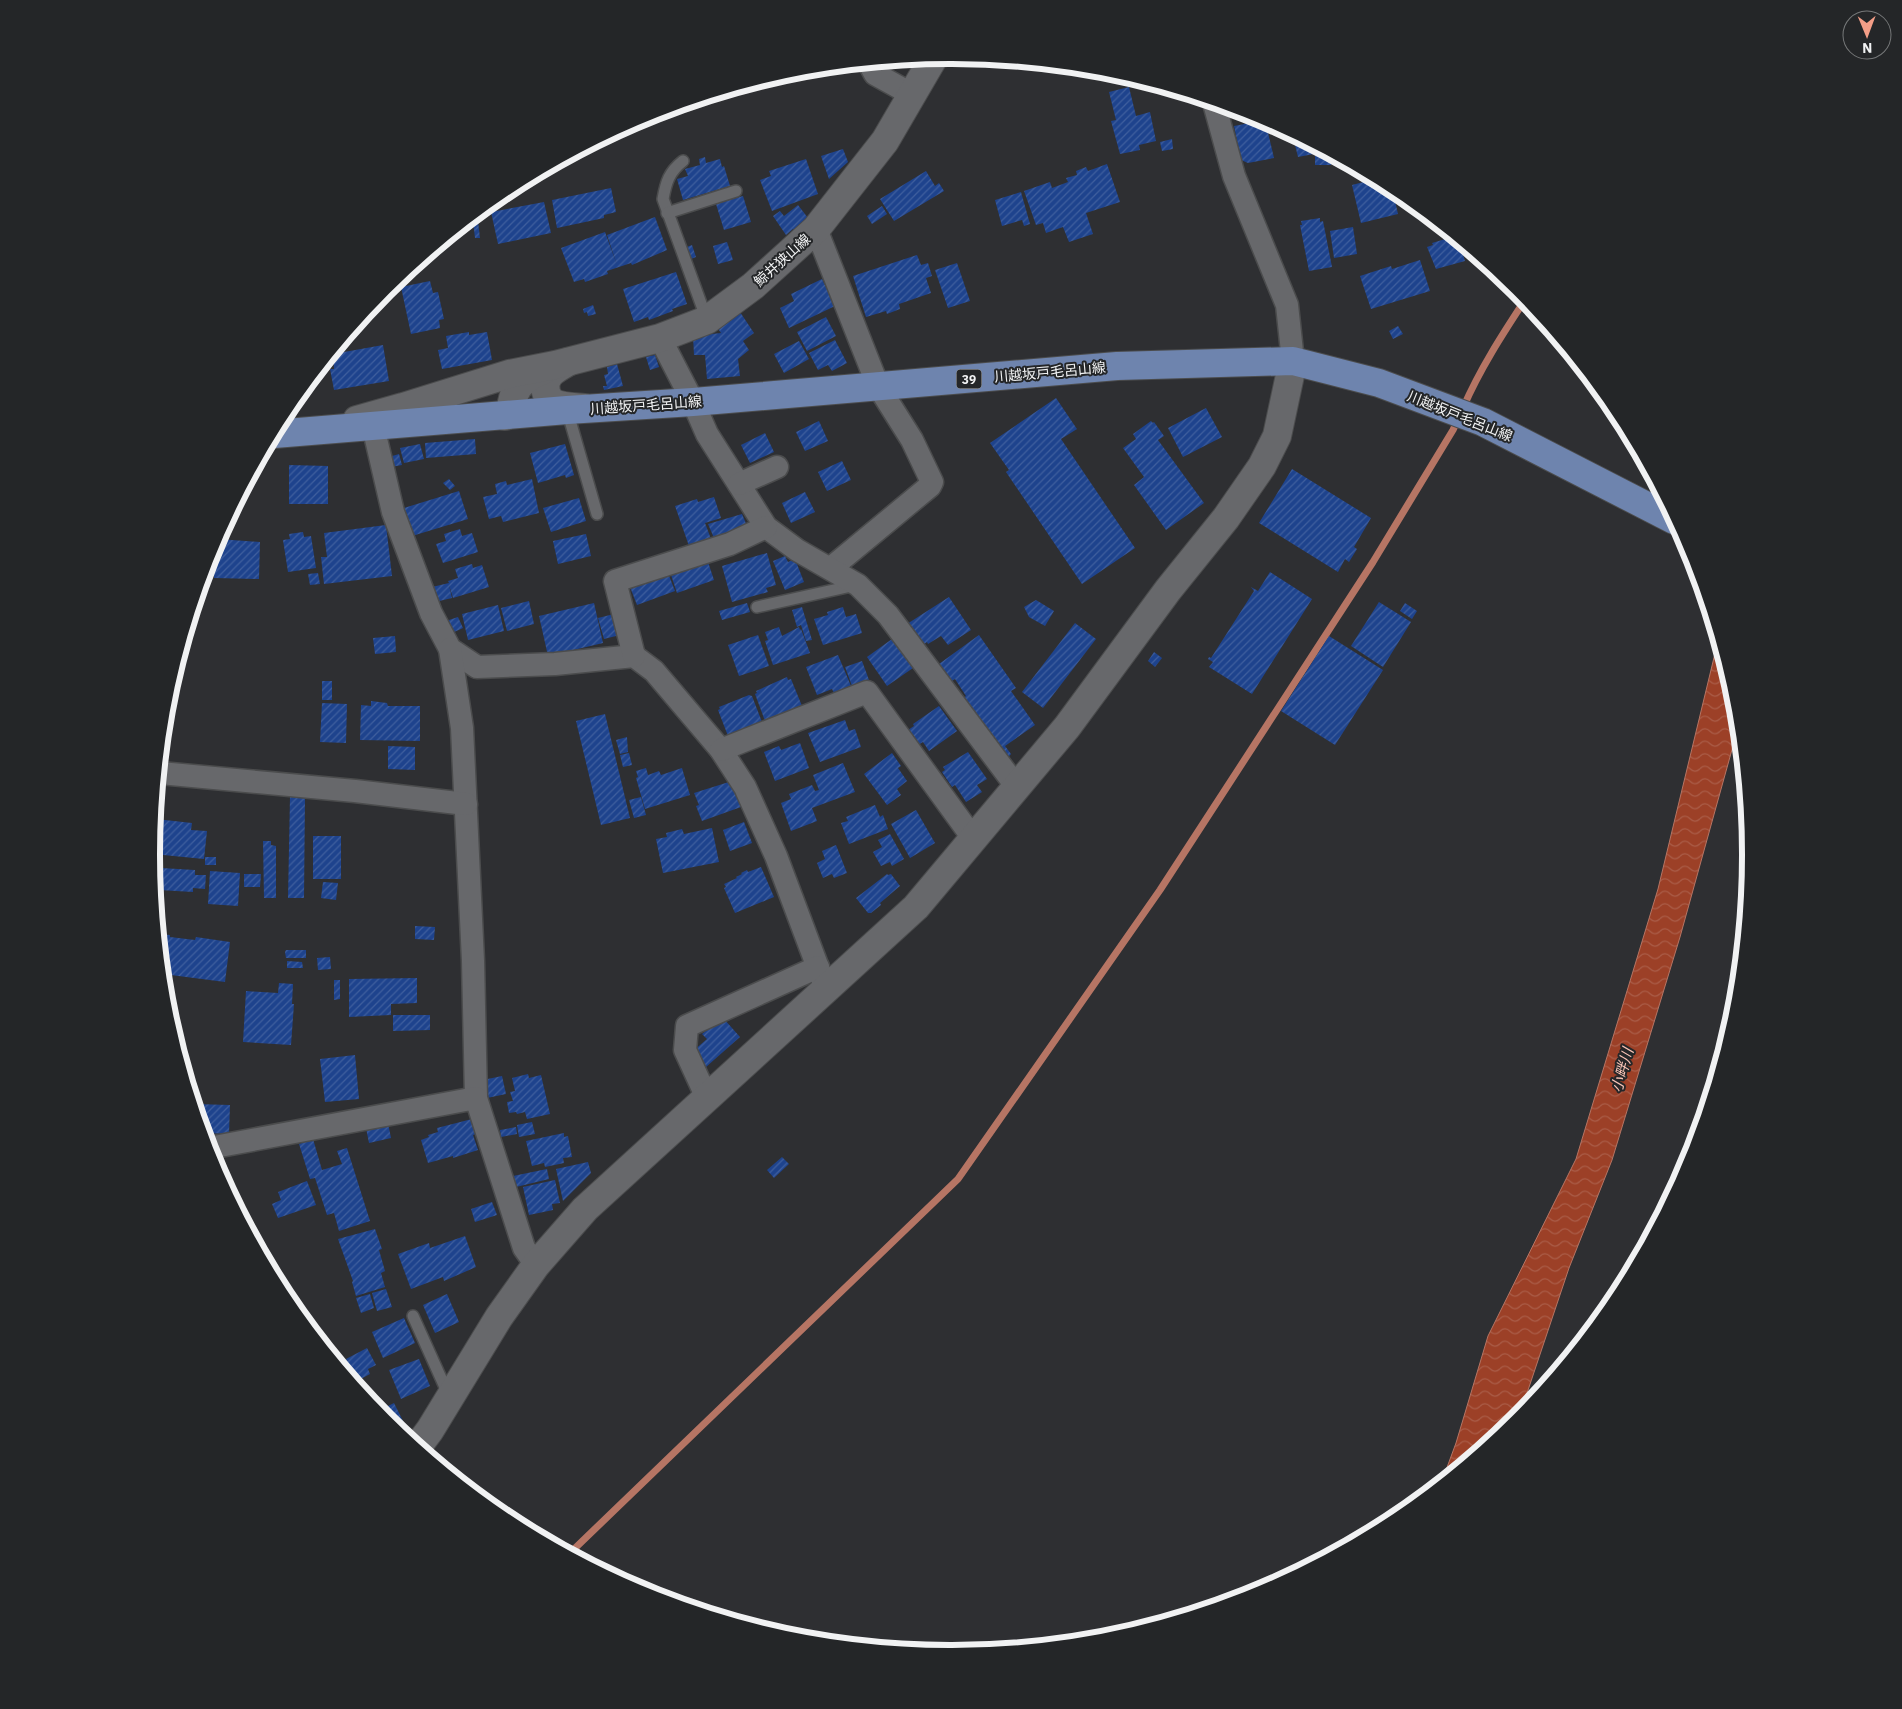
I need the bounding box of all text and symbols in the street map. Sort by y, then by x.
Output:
north arrow [1842,10,1892,60]
text: N [1862,39,1872,57]
street label: 鯨井狭山線 [750,230,814,290]
street label: 川越坂戸毛呂山線 [993,358,1107,386]
road number: 39 [956,369,982,388]
street label: 川越坂戸毛呂山線 [1405,387,1515,445]
street label: 川越坂戸毛呂山線 [590,392,702,418]
water label: 小畔川 [1607,1044,1638,1094]

